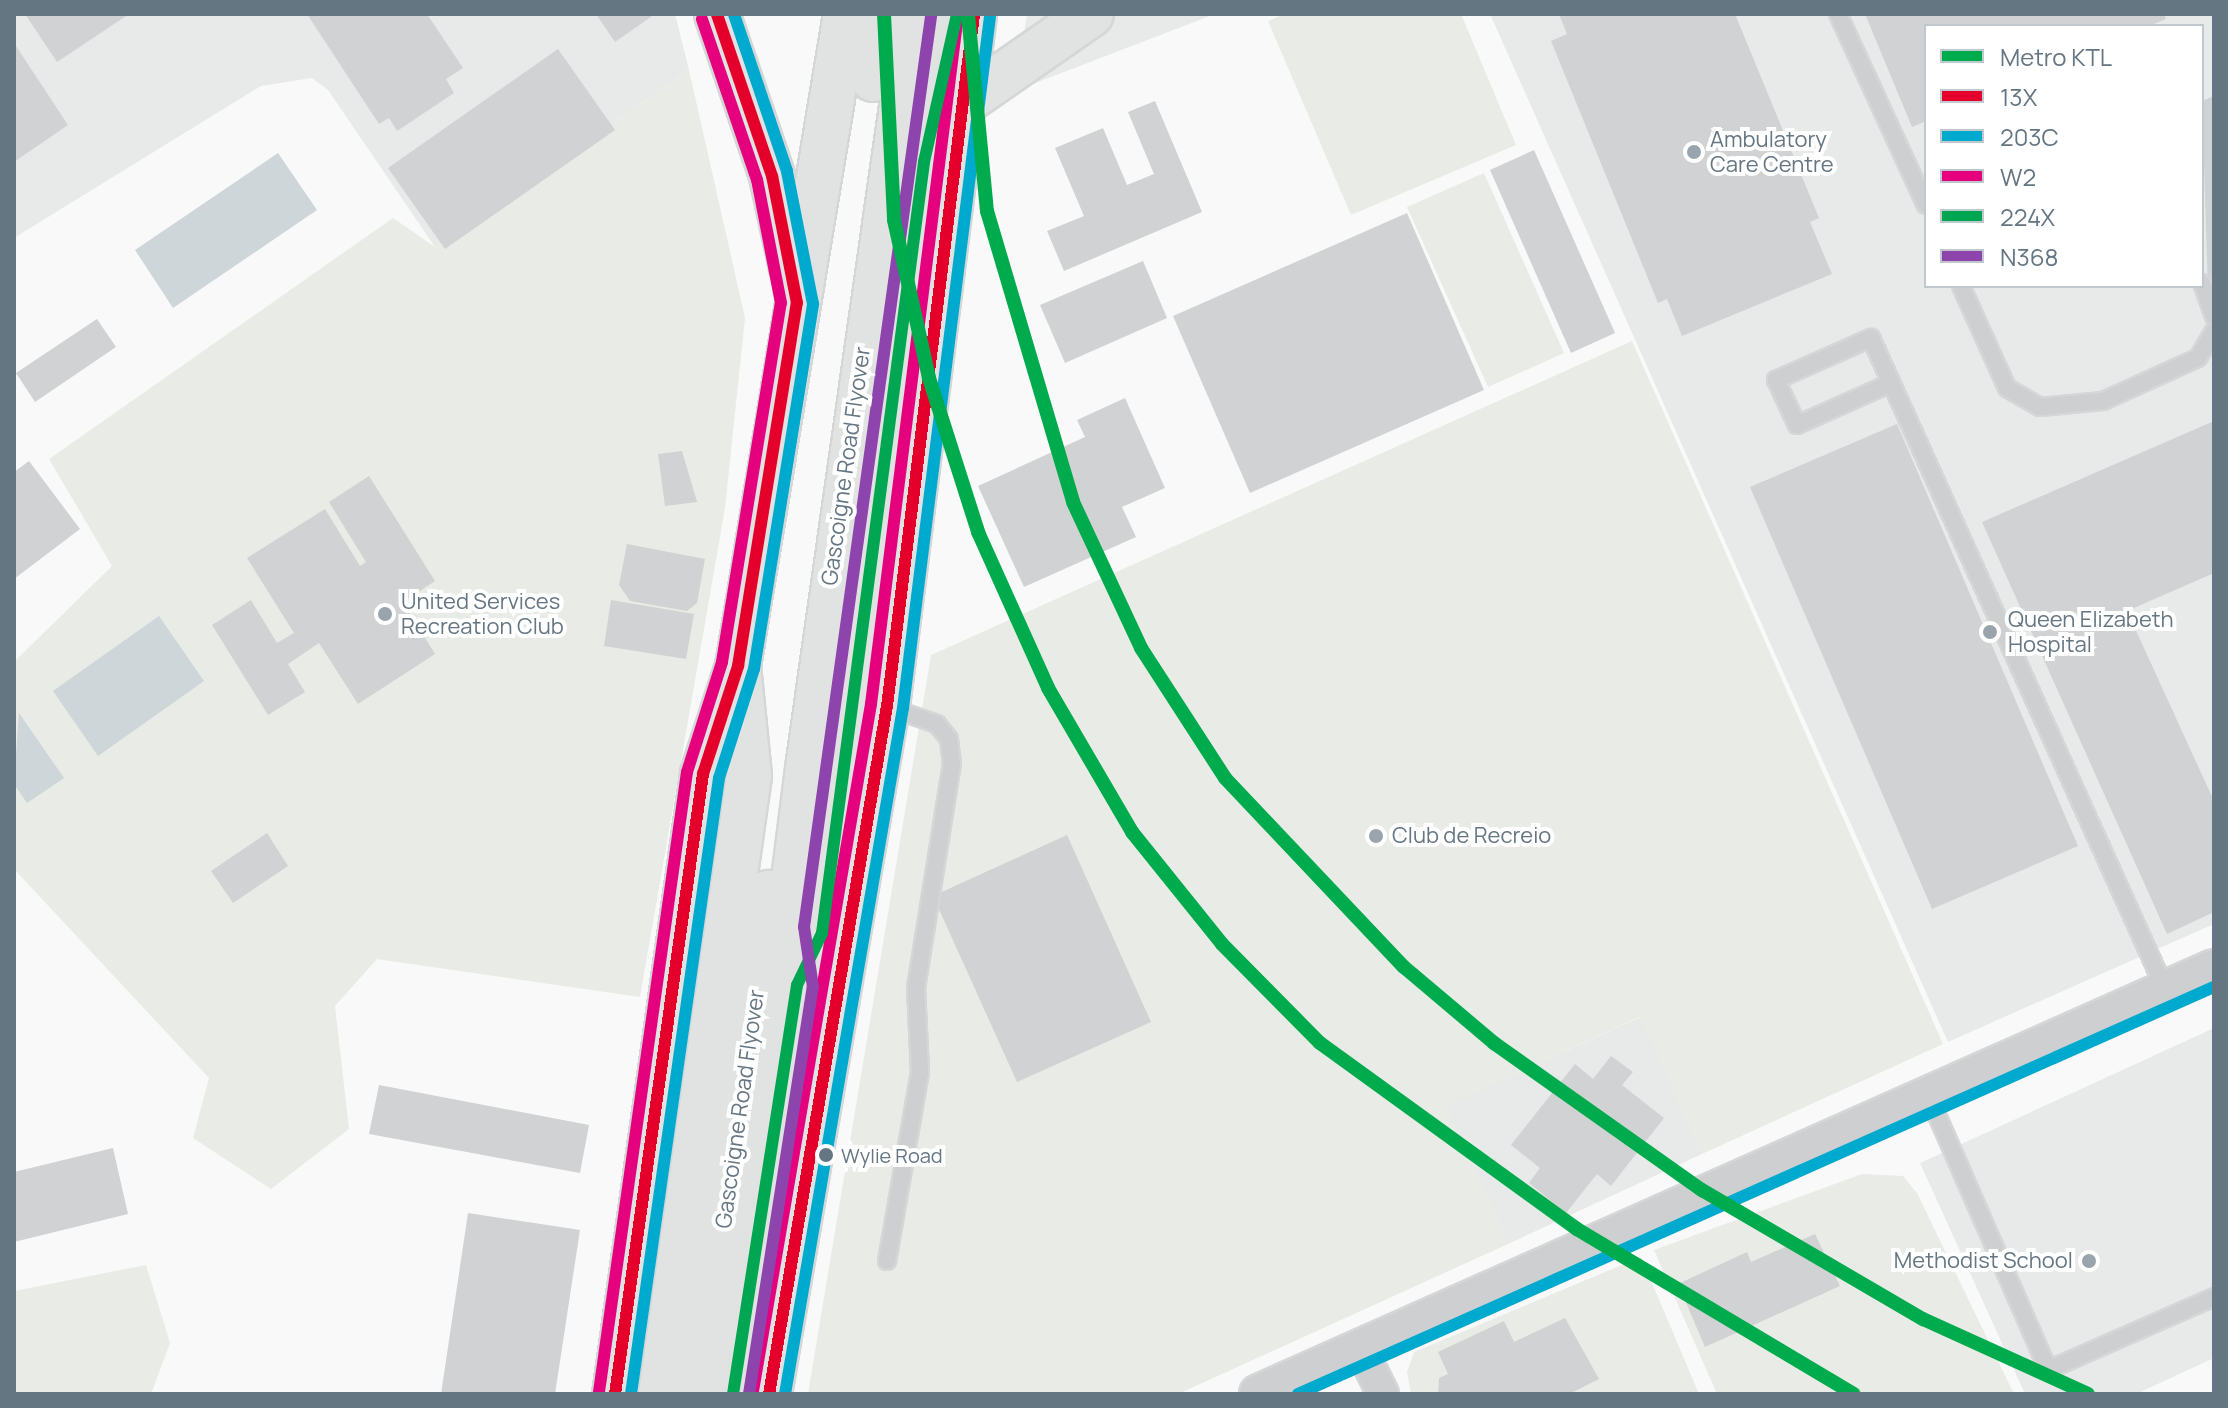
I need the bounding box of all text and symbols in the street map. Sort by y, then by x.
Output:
legend [1924,24,2204,288]
text: Metro KTL [2000,40,2112,73]
text: 13X [2000,80,2037,113]
text: 203C [2000,120,2059,153]
place label: Ambulatory Care Centre [1710,126,1834,178]
marker: Ambulatory Care Centre [1685,143,1703,161]
text: W2 [2000,160,2036,193]
text: 224X [2000,200,2055,233]
text: N368 [2000,240,2059,273]
street label: Gascoigne Road Flyover [816,345,876,587]
place label: United Services Recreation Club [401,588,564,640]
marker: United Services Recreation Club [376,605,394,623]
place label: Queen Elizabeth Hospital [2008,606,2174,658]
marker: Queen Elizabeth Hospital [1979,621,2001,643]
place label: Club de Recreio [1392,823,1551,849]
marker: Club de Recreio [1367,827,1385,845]
street label: Gascoigne Road Flyover [710,988,770,1230]
place label: Wylie Road [841,1143,943,1167]
marker: Wylie Road [818,1147,834,1163]
place label: Methodist School [1894,1248,2073,1274]
marker: Methodist School [2080,1252,2098,1270]

